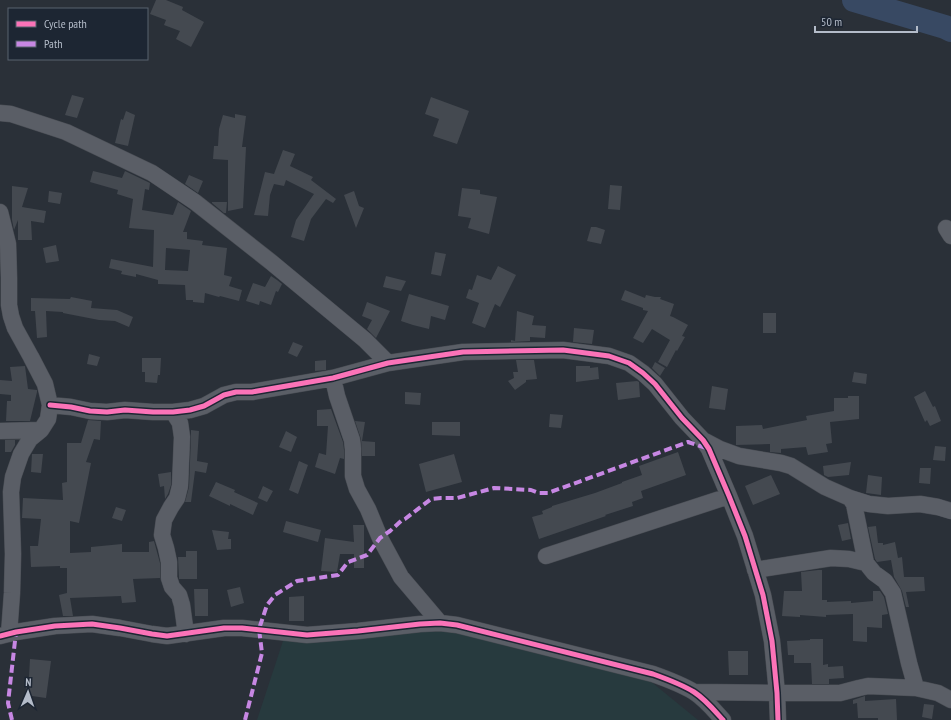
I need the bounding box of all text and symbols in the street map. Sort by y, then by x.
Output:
legend [8,8,148,60]
scale bar [815,8,917,34]
text: 50 m [821,14,842,29]
text: Cycle path [44,16,87,31]
text: Path [44,36,62,51]
north arrow [8,672,48,712]
text: N [25,675,32,689]

